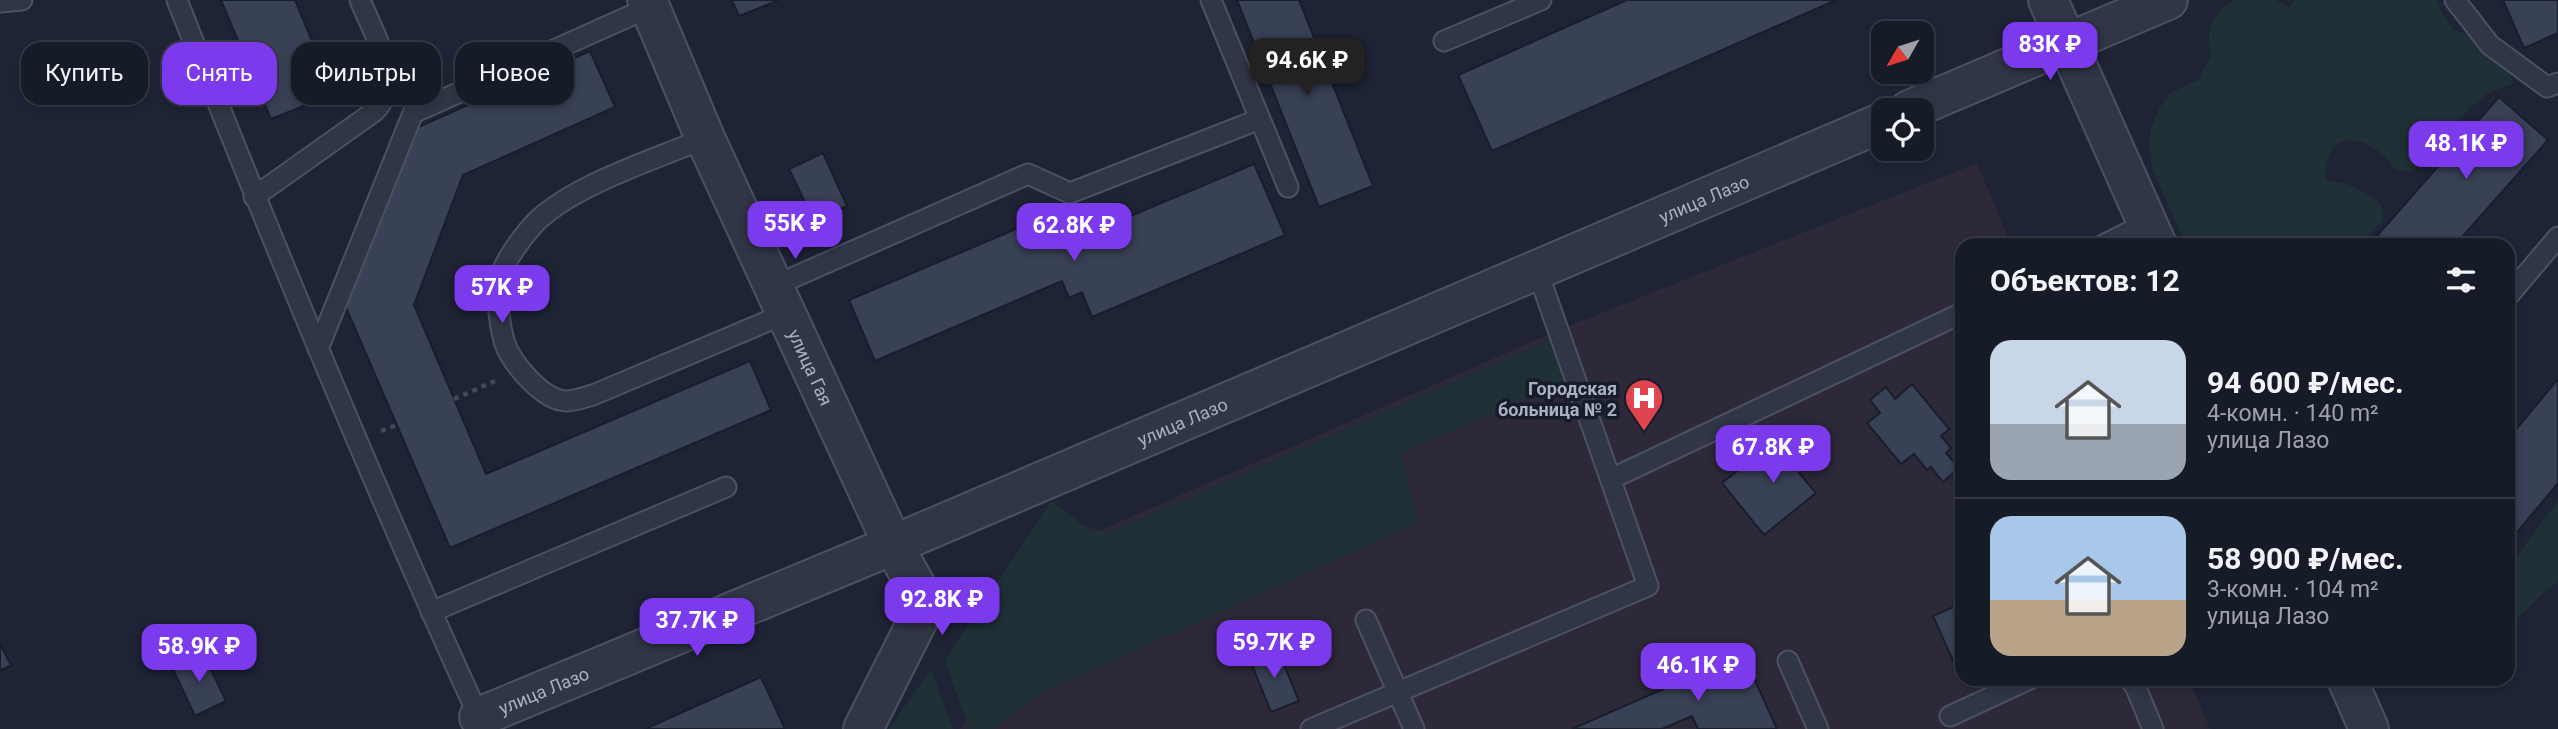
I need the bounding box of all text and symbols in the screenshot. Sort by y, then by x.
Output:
north arrow [1871,21,1934,84]
map controls [1871,21,1934,161]
pin: 83K ₽ [2001,22,2099,82]
text: 83K ₽ [2019,31,2081,58]
pin: 94.6K ₽ [1242,38,1372,98]
chip: Купить [21,42,148,105]
chip: Снять [162,42,277,105]
chip: Фильтры [291,42,441,105]
chip: Новое [455,42,574,105]
text: 94.6K ₽ [1266,47,1348,74]
button: locate [1871,98,1934,161]
pin: 48.1K ₽ [2401,122,2531,181]
text: 48.1K ₽ [2425,130,2507,157]
street label: улица Лазо [1656,170,1752,227]
pin: 55K ₽ [746,202,844,261]
pin: 62.8K ₽ [1009,204,1139,263]
text: 55K ₽ [764,210,826,237]
text: 62.8K ₽ [1033,212,1115,239]
icon: filters [2442,261,2480,299]
text: Объектов: 12 [1990,263,2180,298]
pin: 57K ₽ [453,266,551,325]
text: 57K ₽ [471,274,533,301]
street label: улица Гая [784,326,837,409]
text: 94 600 ₽/мес. [2207,365,2404,400]
icon: home [2046,368,2130,452]
hospital icon: Городская больница № 2 [1623,377,1665,432]
place label: Городская больница № 2 [1498,378,1617,420]
street label: улица Лазо [1134,393,1231,450]
text: 4-комн. · 140 m² [2207,400,2379,427]
pin: 67.8K ₽ [1708,426,1838,485]
text: улица Лазо [2207,427,2329,454]
text: 67.8K ₽ [1732,434,1814,461]
text: 58 900 ₽/мес. [2207,541,2404,576]
icon: home [2046,544,2130,628]
text: 3-комн. · 104 m² [2207,576,2379,603]
pin: 92.8K ₽ [877,578,1007,637]
text: 92.8K ₽ [901,586,983,613]
pin: 37.7K ₽ [632,598,762,658]
text: улица Лазо [2207,603,2329,630]
text: 37.7K ₽ [656,607,738,634]
pin: 59.7K ₽ [1209,620,1339,680]
pin: 58.9K ₽ [134,624,264,684]
text: 59.7K ₽ [1233,629,1315,656]
text: 58.9K ₽ [158,633,240,660]
pin: 46.1K ₽ [1633,644,1763,703]
text: 46.1K ₽ [1657,652,1739,679]
street label: улица Лазо [495,662,592,718]

